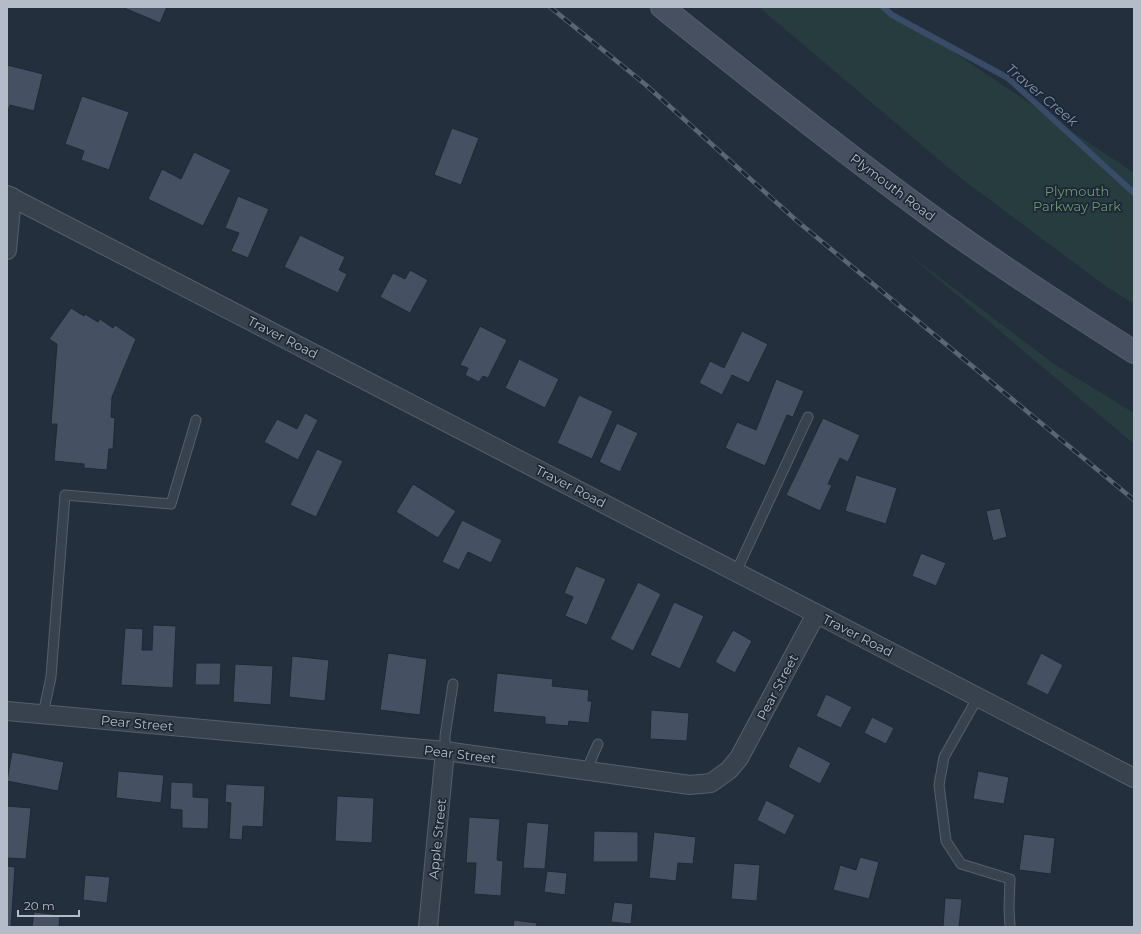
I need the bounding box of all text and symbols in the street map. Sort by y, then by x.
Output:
water label: Traver Creek [1002,60,1082,131]
street label: Plymouth Road [847,150,939,224]
park label: Plymouth Parkway Park [1033,183,1121,214]
street label: Traver Road [245,312,321,362]
street label: Traver Road [533,461,609,511]
street label: Traver Road [820,610,896,660]
street label: Pear Street [753,651,801,723]
street label: Pear Street [100,712,174,734]
street label: Pear Street [423,742,497,766]
street label: Apple Street [425,798,449,880]
scale bar [18,892,79,918]
text: 20 m [24,898,55,913]

